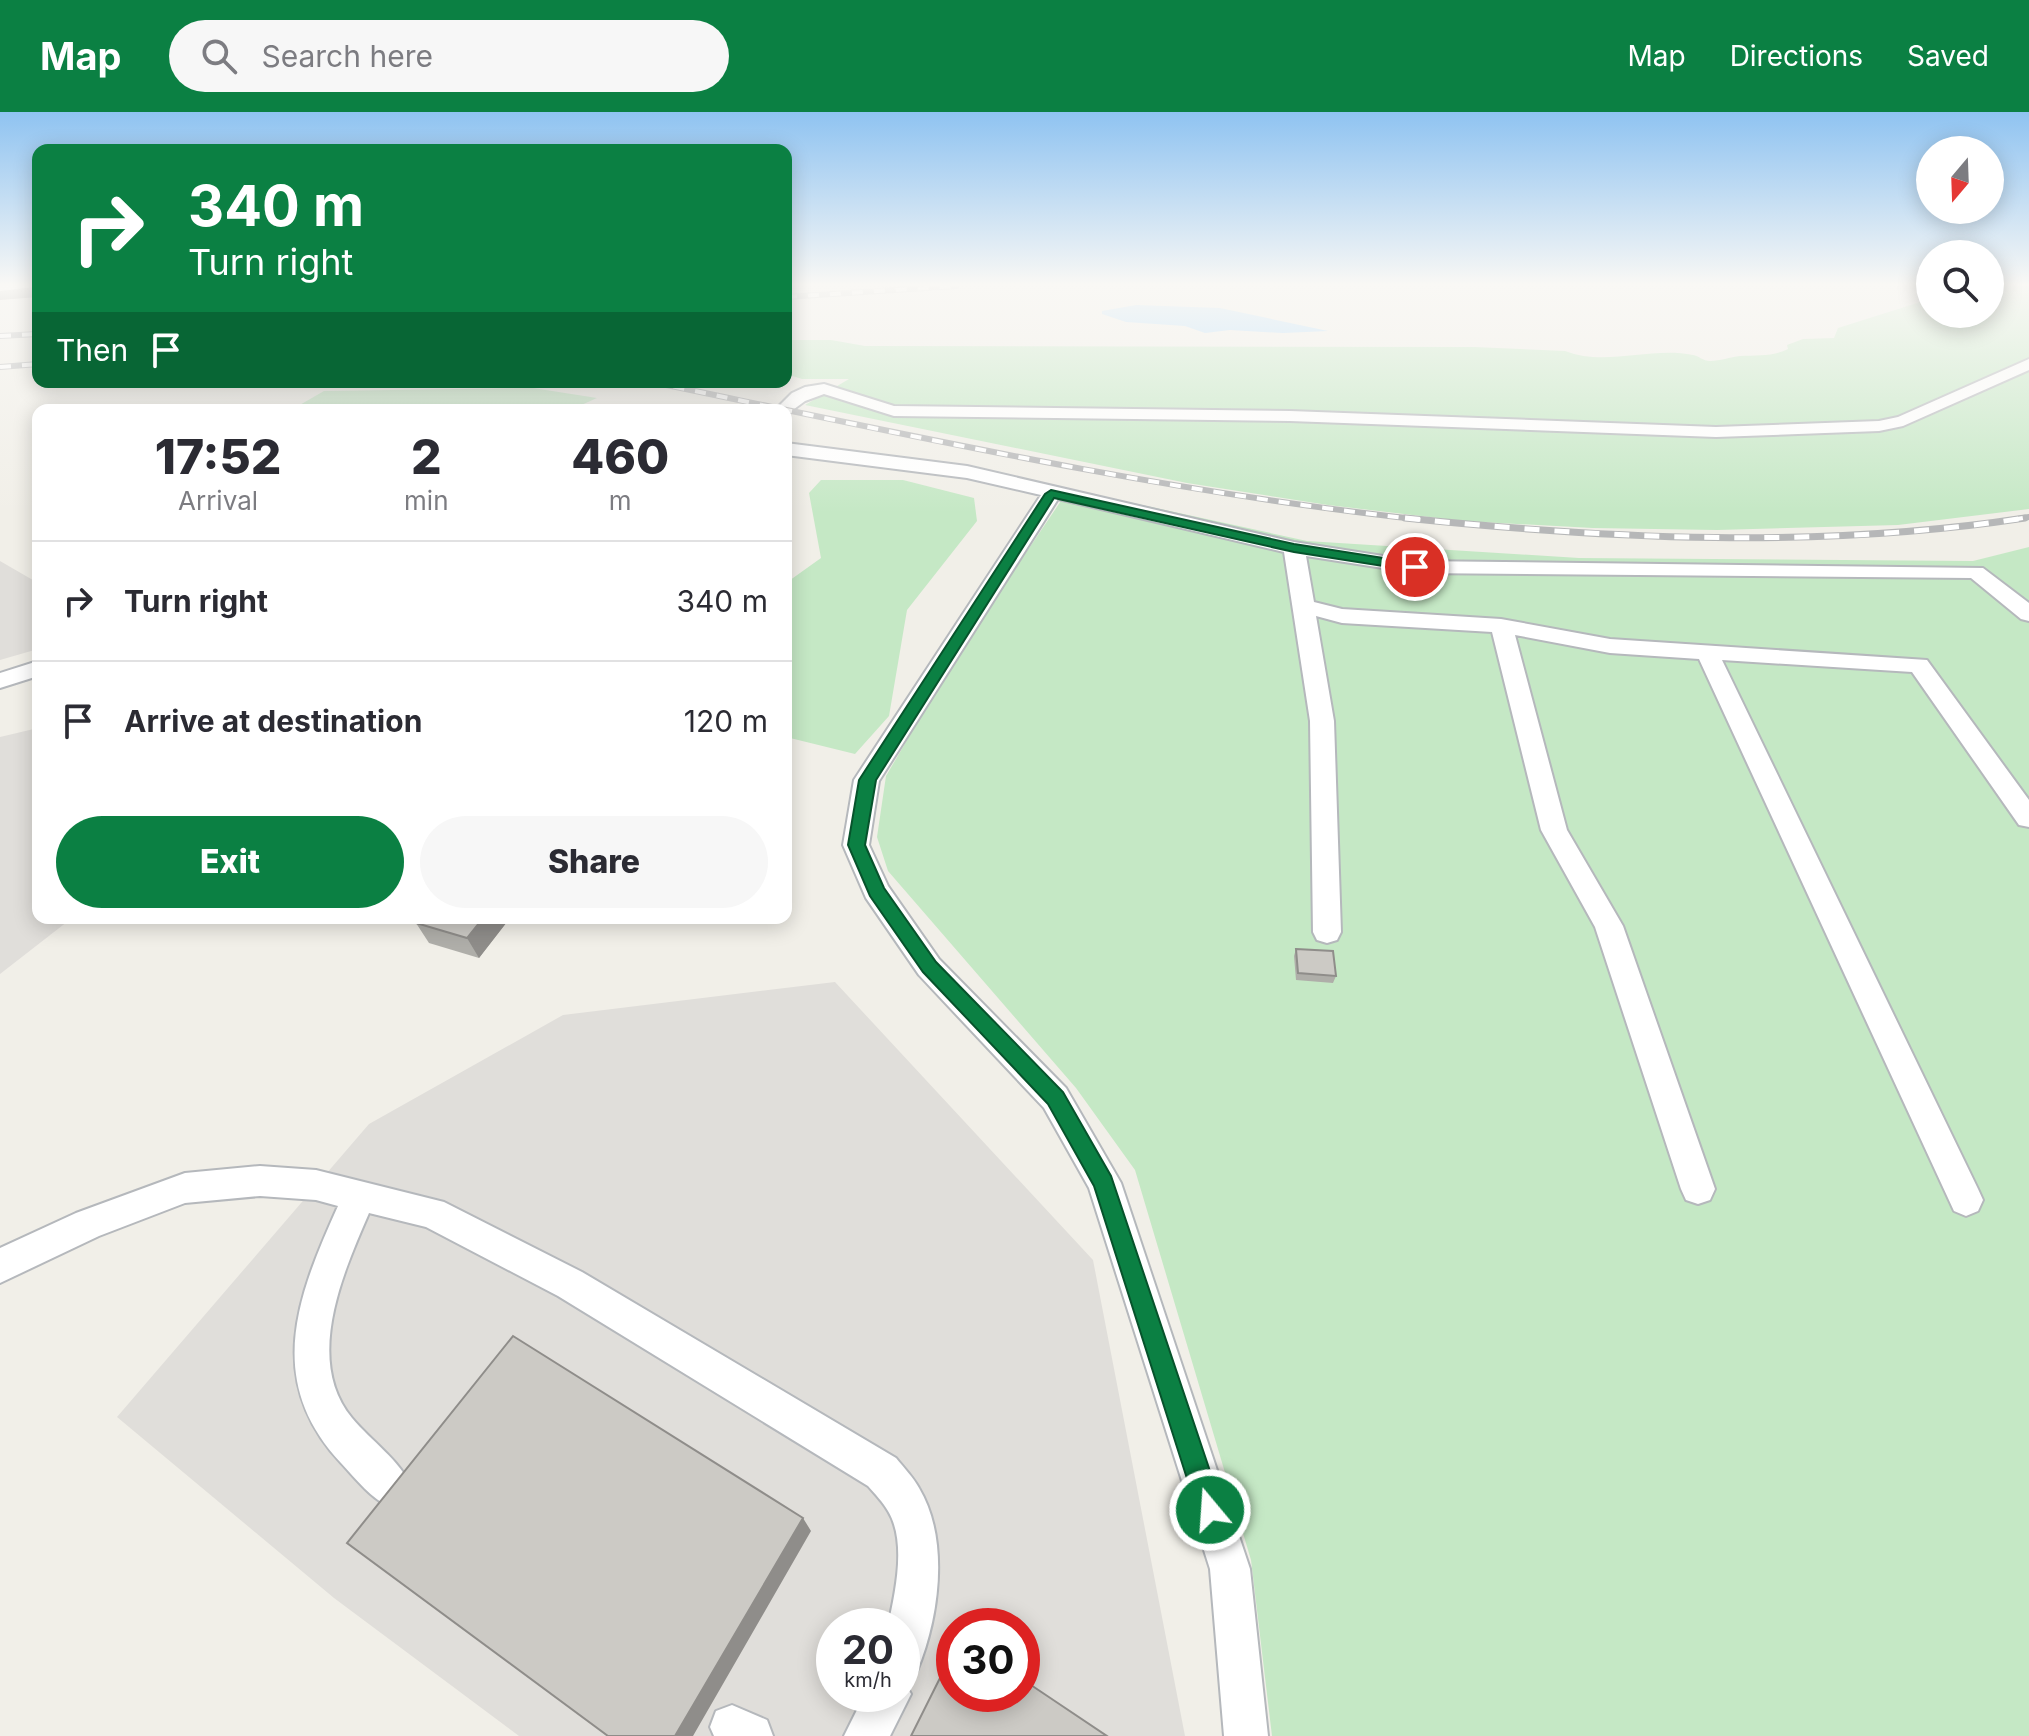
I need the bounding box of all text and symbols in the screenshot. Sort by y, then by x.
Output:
search box [169,20,729,92]
text: Map [40,33,121,79]
icon: search [197,34,241,78]
text: Search here [261,38,433,74]
text: Map [1627,39,1686,73]
text: Directions [1730,39,1863,73]
text: Saved [1907,39,1989,73]
north arrow [1916,136,2004,224]
map controls [1916,136,2004,328]
text: 340 m [188,172,364,240]
icon: right [56,176,160,280]
text: Turn right [188,240,353,284]
button: search [1916,240,2004,328]
icon: arrive [144,328,188,372]
text: Then [56,332,128,368]
text: 17:52 [155,427,281,486]
text: 2 [411,427,442,486]
text: 460 [571,427,669,486]
text: Arrival [178,485,258,516]
text: min [404,485,449,516]
text: m [609,485,632,516]
pin [1381,533,1449,601]
icon: arrive [1393,545,1437,589]
icon: right [56,579,100,623]
text: Turn right [124,583,268,619]
text: 340 m [676,583,768,619]
icon: arrive [56,699,100,743]
text: Arrive at destination [124,703,422,739]
text: 120 m [684,703,768,739]
button: Exit [56,816,404,908]
button: Share [420,816,768,908]
position arrow [1168,1468,1252,1552]
speed limit sign: 30 [936,1608,1040,1712]
text: 20 [842,1625,894,1674]
text: km/h [844,1668,892,1692]

